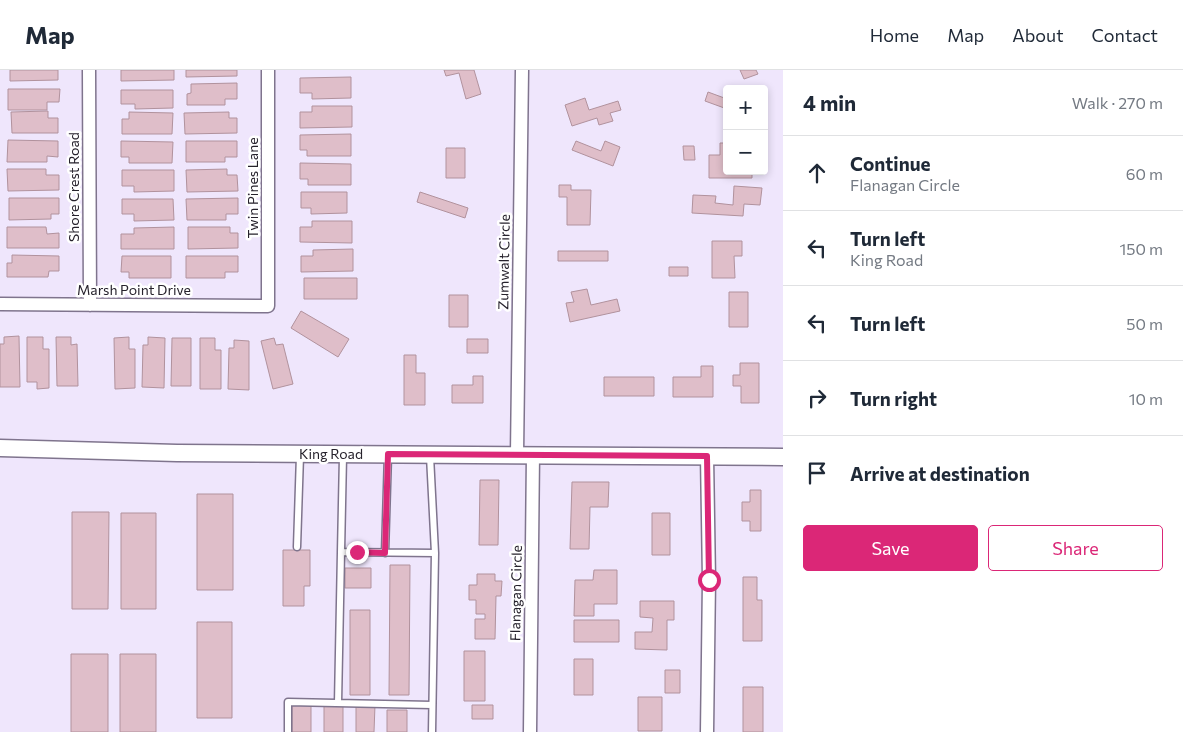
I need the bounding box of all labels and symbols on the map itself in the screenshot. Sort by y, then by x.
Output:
street label: Shore Crest Road [65,132,82,242]
street label: Twin Pines Lane [244,137,261,239]
street label: Zumwalt Circle [494,214,513,310]
street label: Marsh Point Drive [77,281,191,298]
street label: King Road [299,445,363,462]
route end [346,541,369,564]
street label: Flanagan Circle [506,545,525,641]
route start [698,569,721,592]

